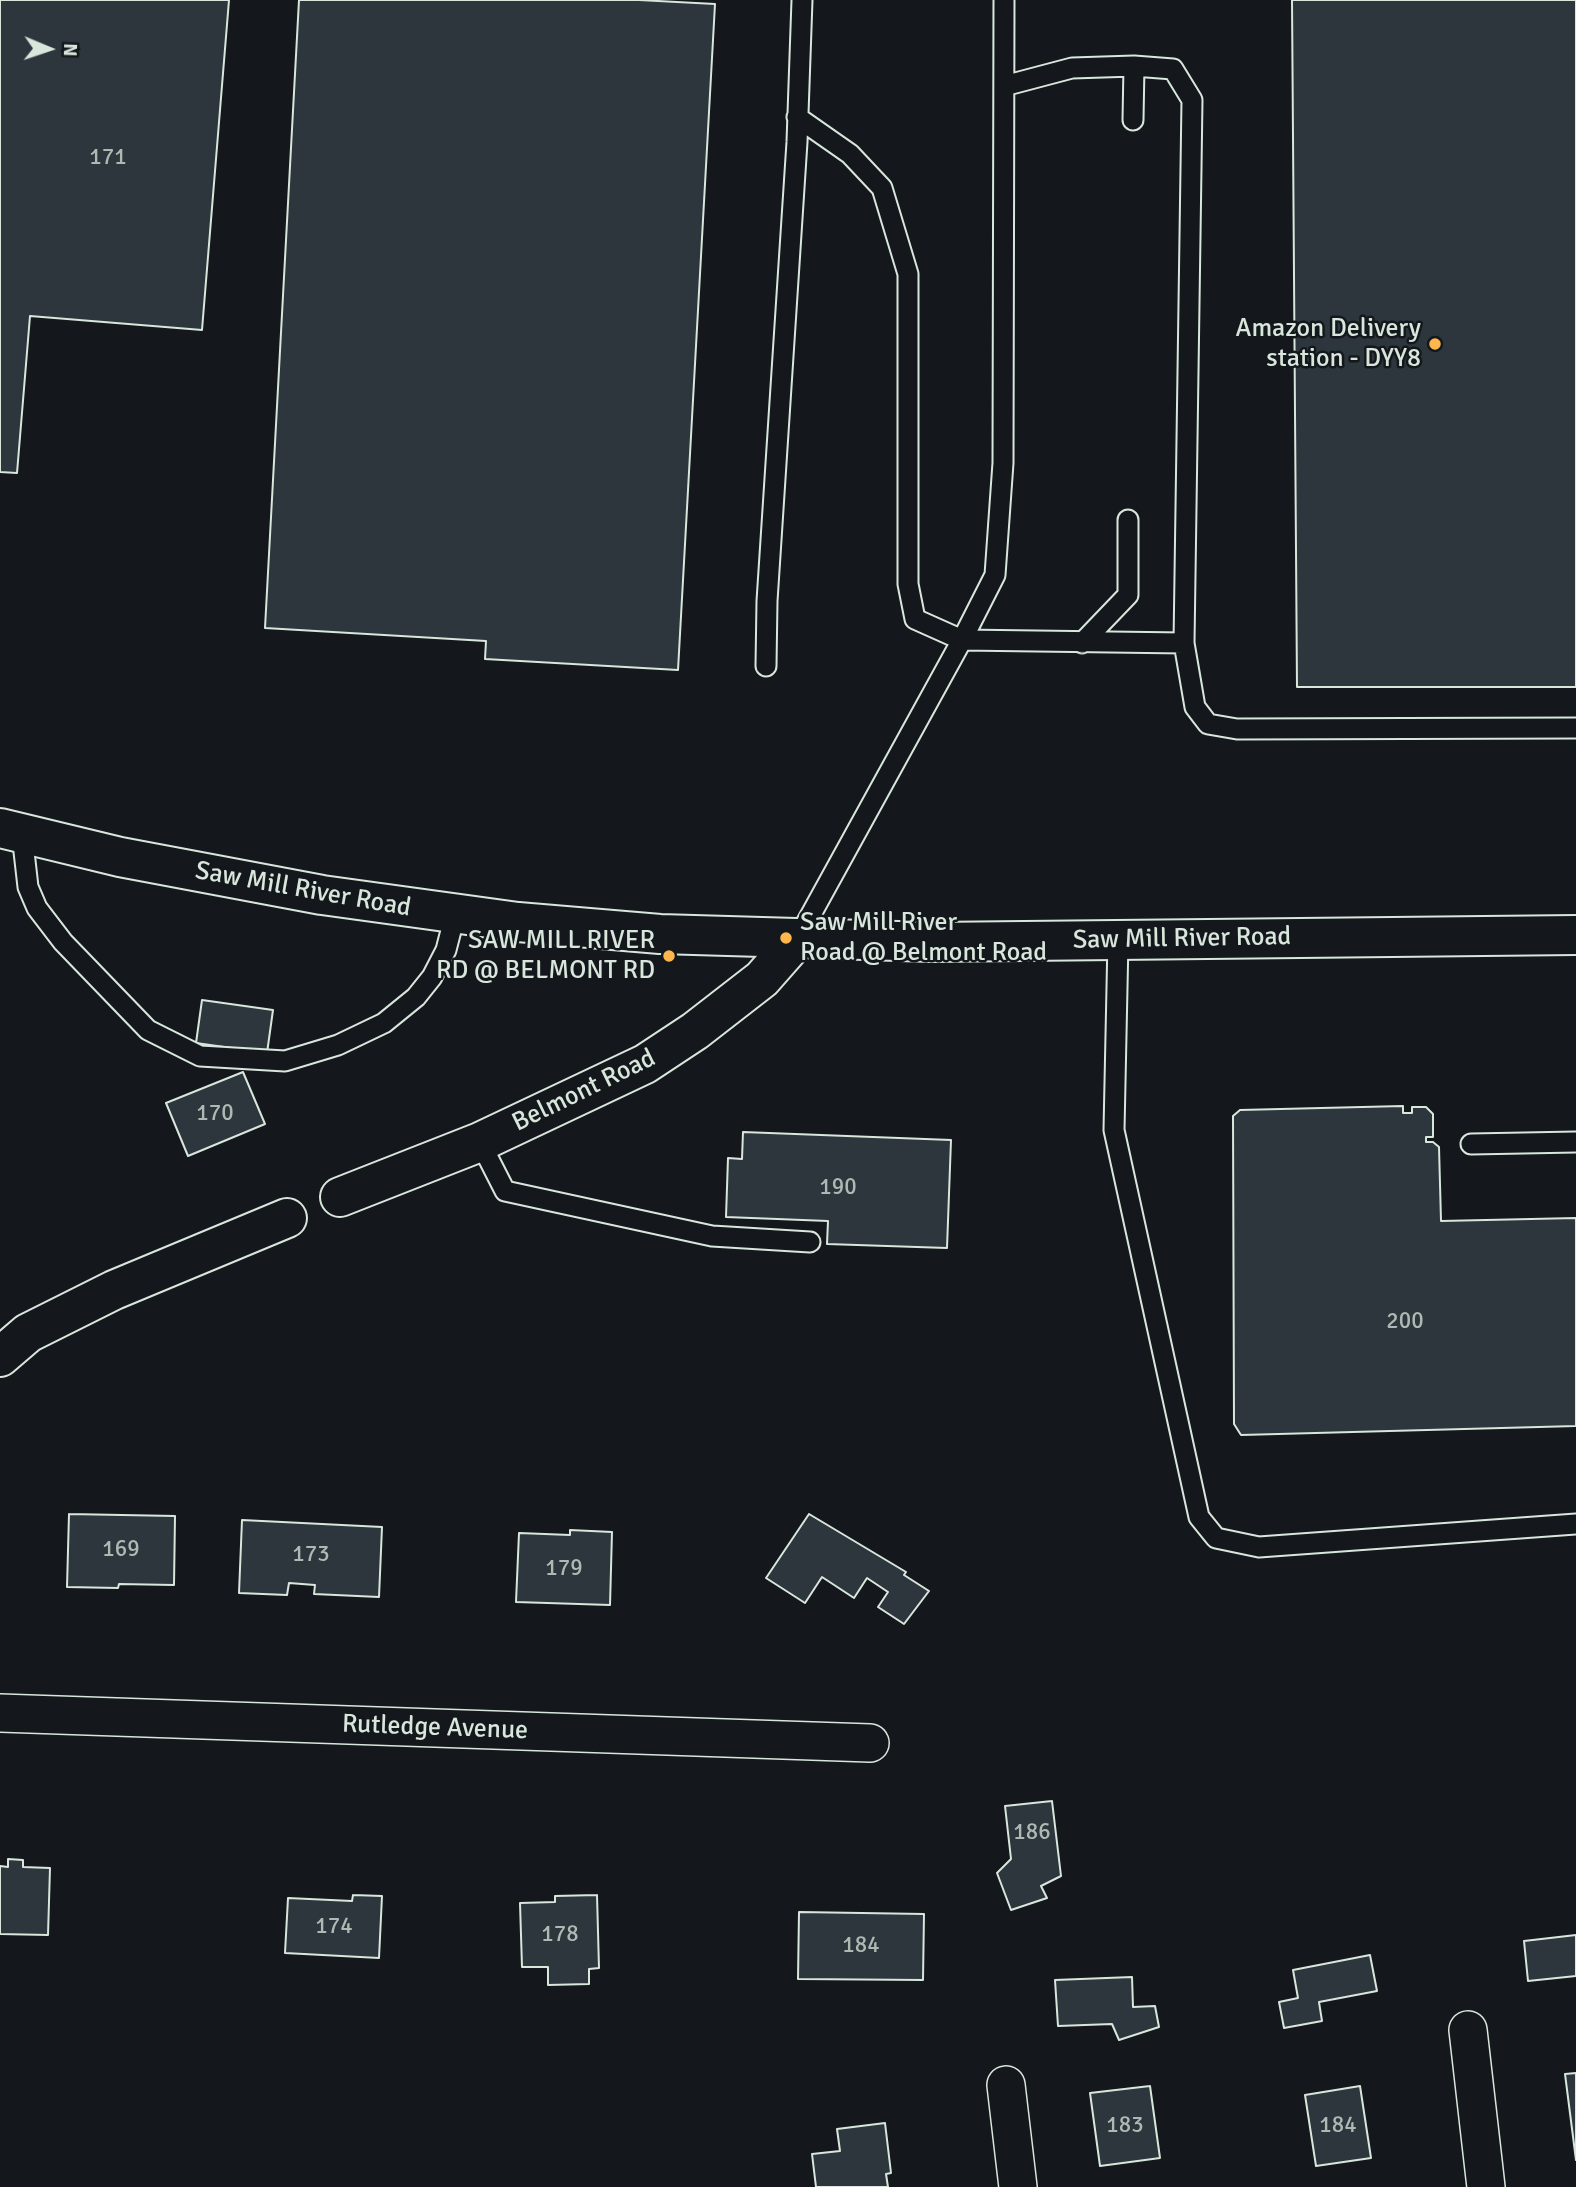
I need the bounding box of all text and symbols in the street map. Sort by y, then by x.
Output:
north arrow [14,14,84,84]
text: N [58,43,82,57]
house number: 171 [89,144,127,172]
place label: Amazon Delivery station - DYY8 [1235,313,1421,374]
marker: Amazon Delivery station - DYY8 [1427,336,1443,352]
street label: Saw Mill River Road [193,856,413,924]
place label: Saw Mill River Road @ Belmont Road [800,907,1047,968]
street label: Saw Mill River Road [1073,921,1291,957]
place label: SAW MILL RIVER RD @ BELMONT RD [436,925,655,986]
marker: Saw Mill River Road @ Belmont Road [778,930,794,946]
marker: SAW MILL RIVER RD @ BELMONT RD [661,948,677,964]
street label: Belmont Road [507,1043,661,1139]
house number: 170 [196,1100,234,1128]
house number: 190 [819,1174,857,1202]
house number: 200 [1386,1308,1424,1336]
house number: 169 [102,1536,140,1564]
house number: 173 [292,1541,330,1569]
house number: 179 [545,1555,583,1583]
street label: Rutledge Avenue [341,1709,529,1747]
house number: 186 [1013,1819,1051,1847]
house number: 174 [315,1913,353,1941]
house number: 178 [541,1921,579,1949]
house number: 184 [842,1932,880,1960]
house number: 183 [1106,2112,1144,2140]
house number: 184 [1319,2112,1357,2140]

